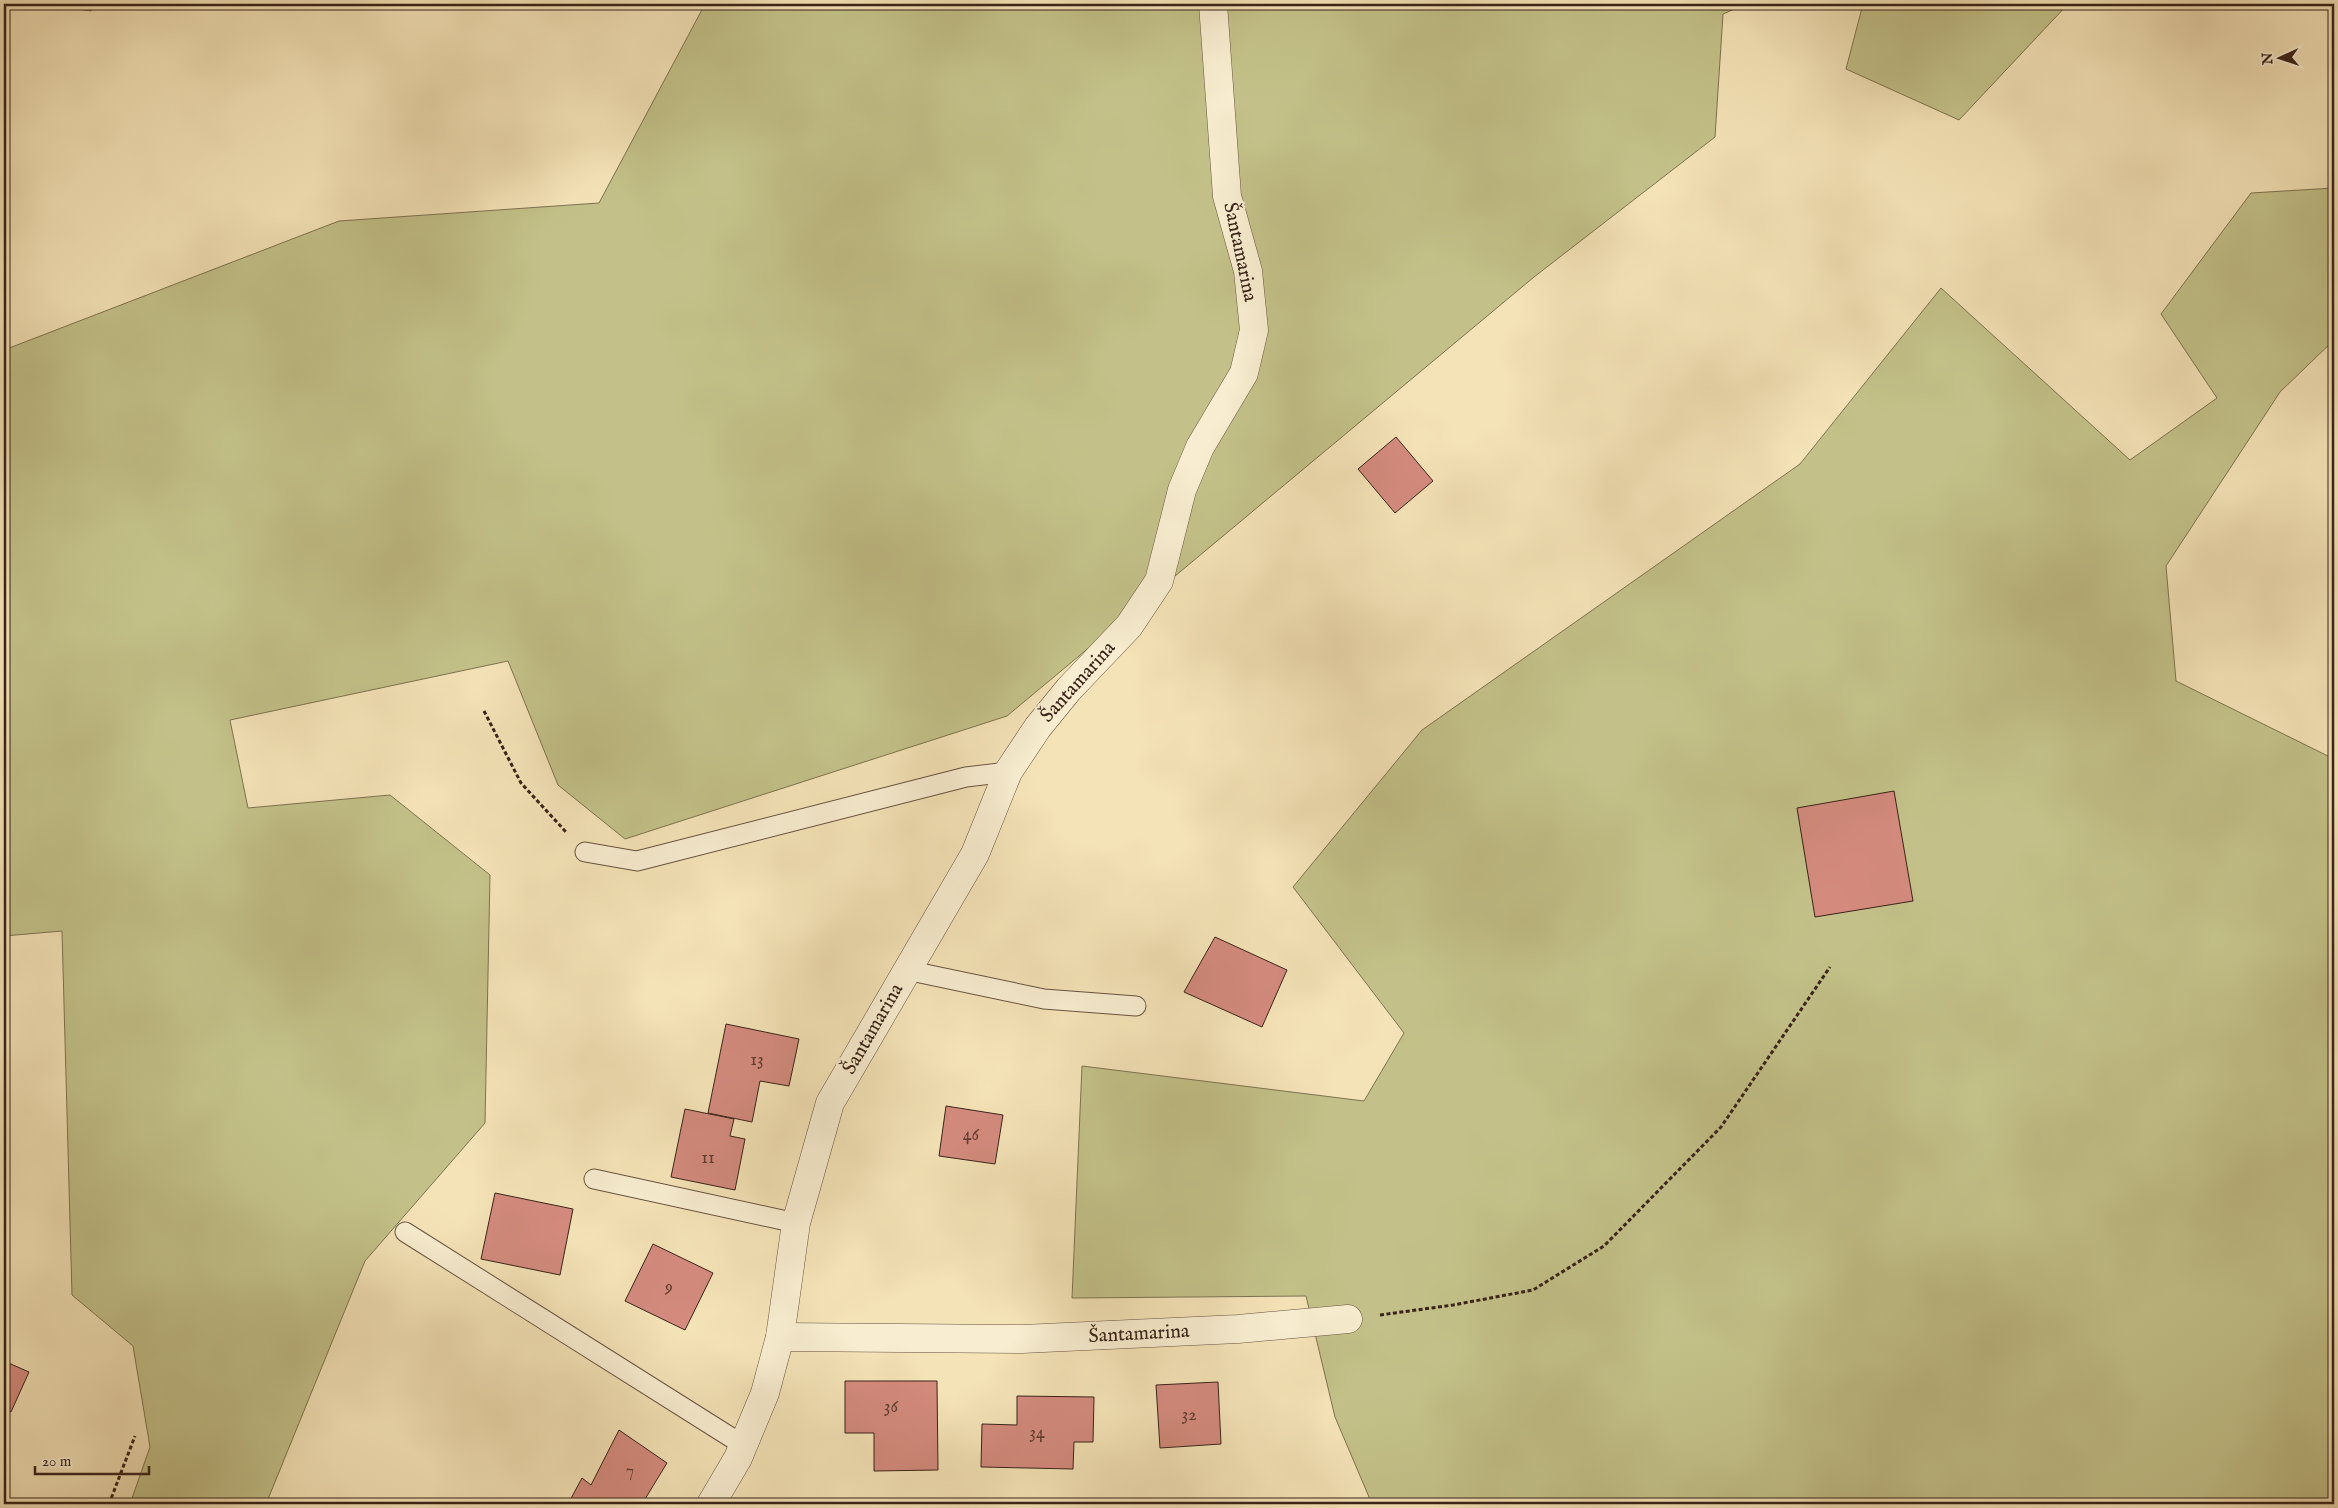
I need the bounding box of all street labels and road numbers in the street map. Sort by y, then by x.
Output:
street label: Šantamarina [1217,200,1263,304]
street label: Šantamarina [1035,636,1121,728]
street label: Šantamarina [837,979,909,1079]
street label: Šantamarina [1088,1319,1190,1349]

